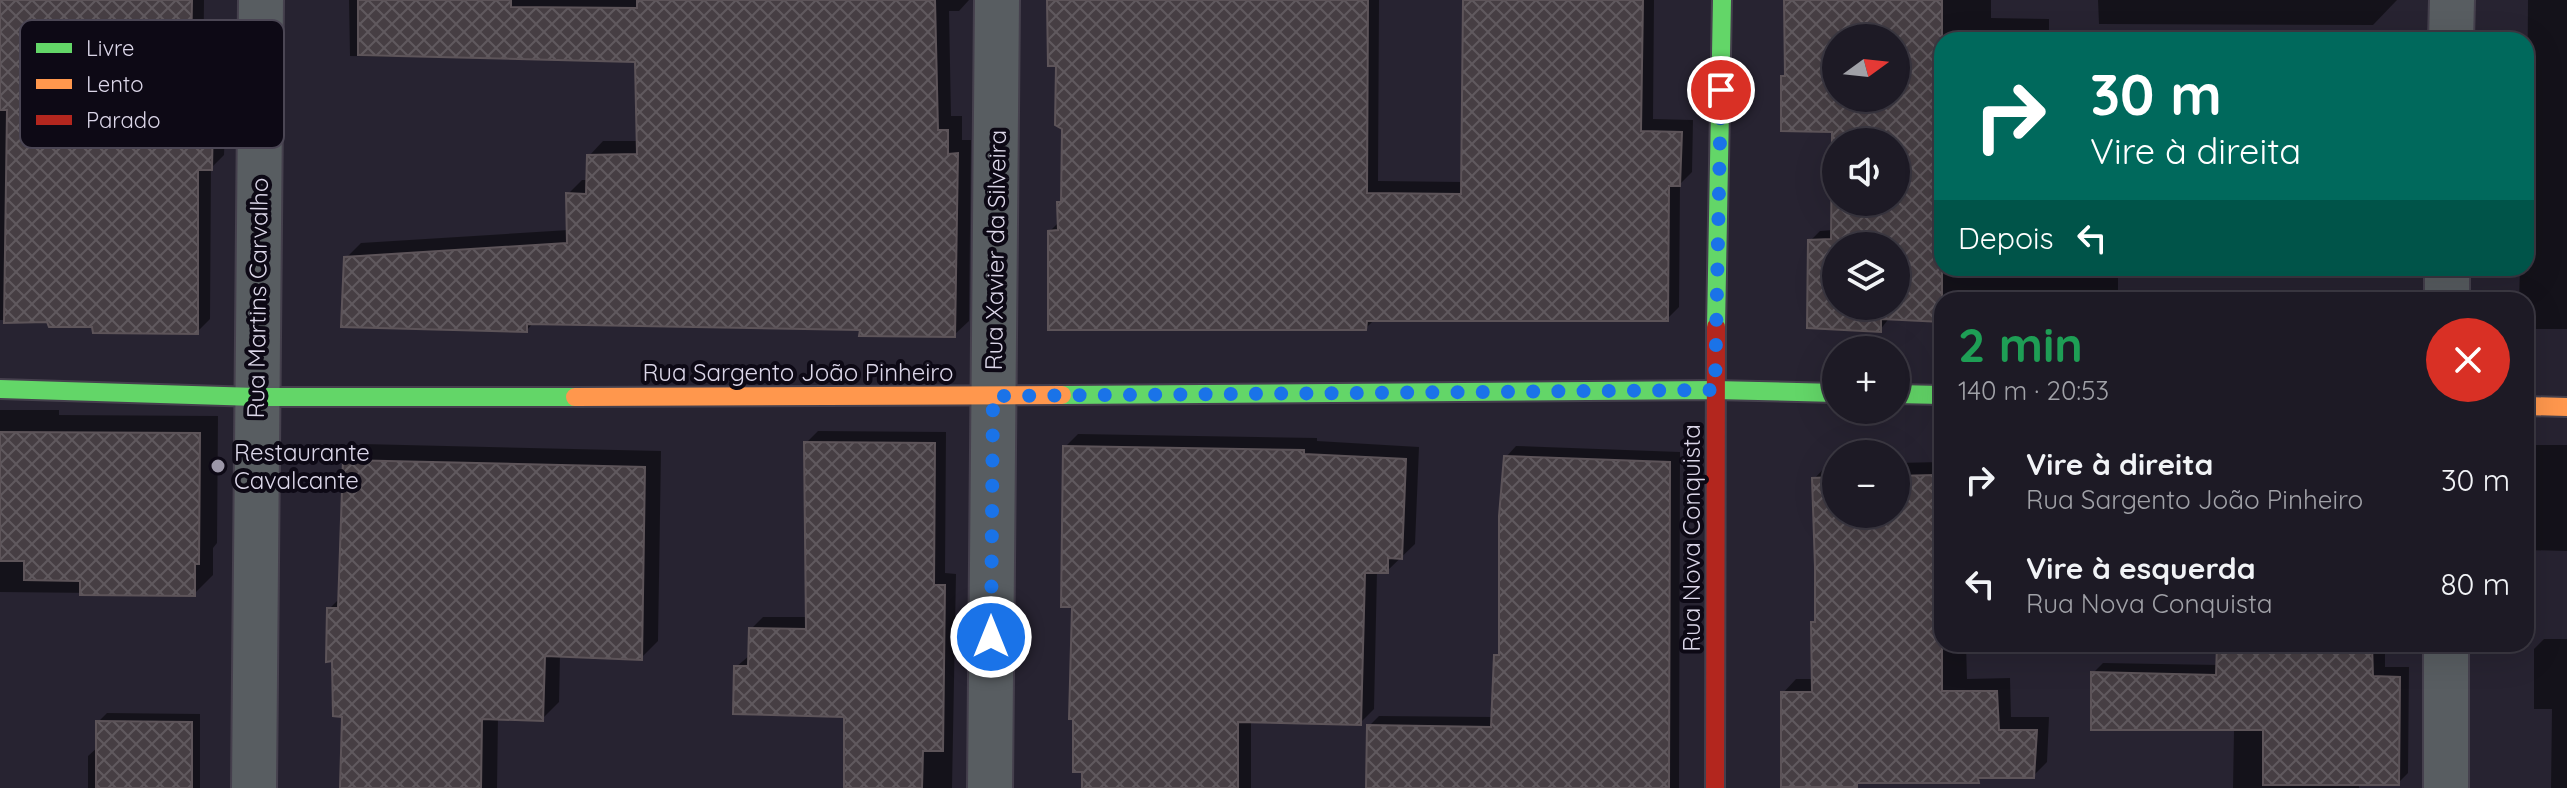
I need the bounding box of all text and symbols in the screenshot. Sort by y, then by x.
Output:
legend [20,20,284,148]
north arrow [1822,24,1910,112]
map controls [1822,24,1910,528]
text: Livre [86,34,134,62]
pin [1687,56,1755,124]
text: 30 m [2090,59,2222,129]
icon: right [1958,64,2062,168]
icon: arrive [1699,68,1743,112]
text: Lento [86,70,144,98]
text: Parado [86,106,161,134]
button: sound [1822,128,1910,216]
text: Vire à direita [2090,128,2301,173]
street label: Rua Xavier da Silveira [978,129,1012,371]
street label: Rua Martins Carvalho [240,177,274,419]
icon: left [2070,216,2114,260]
text: Depois [1958,219,2054,257]
button: layers [1822,232,1910,320]
text: 2 min [1958,314,2083,374]
button: close [2426,318,2510,402]
button: + [1822,336,1910,424]
street label: Rua Sargento João Pinheiro [642,357,954,387]
text: 140 m · 20:53 [1958,374,2109,407]
street label: Rua Nova Conquista [1676,424,1706,652]
place label: Restaurante Cavalcante [234,437,370,495]
button: − [1822,440,1910,528]
text: Vire à direita [2026,445,2213,483]
marker: Restaurante Cavalcante [209,457,227,475]
icon: right [1958,458,2002,502]
text: 30 m [2441,461,2510,499]
text: Rua Sargento João Pinheiro [2026,483,2363,516]
text: Vire à esquerda [2026,549,2255,587]
icon: left [1958,562,2002,606]
text: 80 m [2440,565,2510,603]
text: Rua Nova Conquista [2026,587,2272,620]
position arrow [949,595,1033,679]

